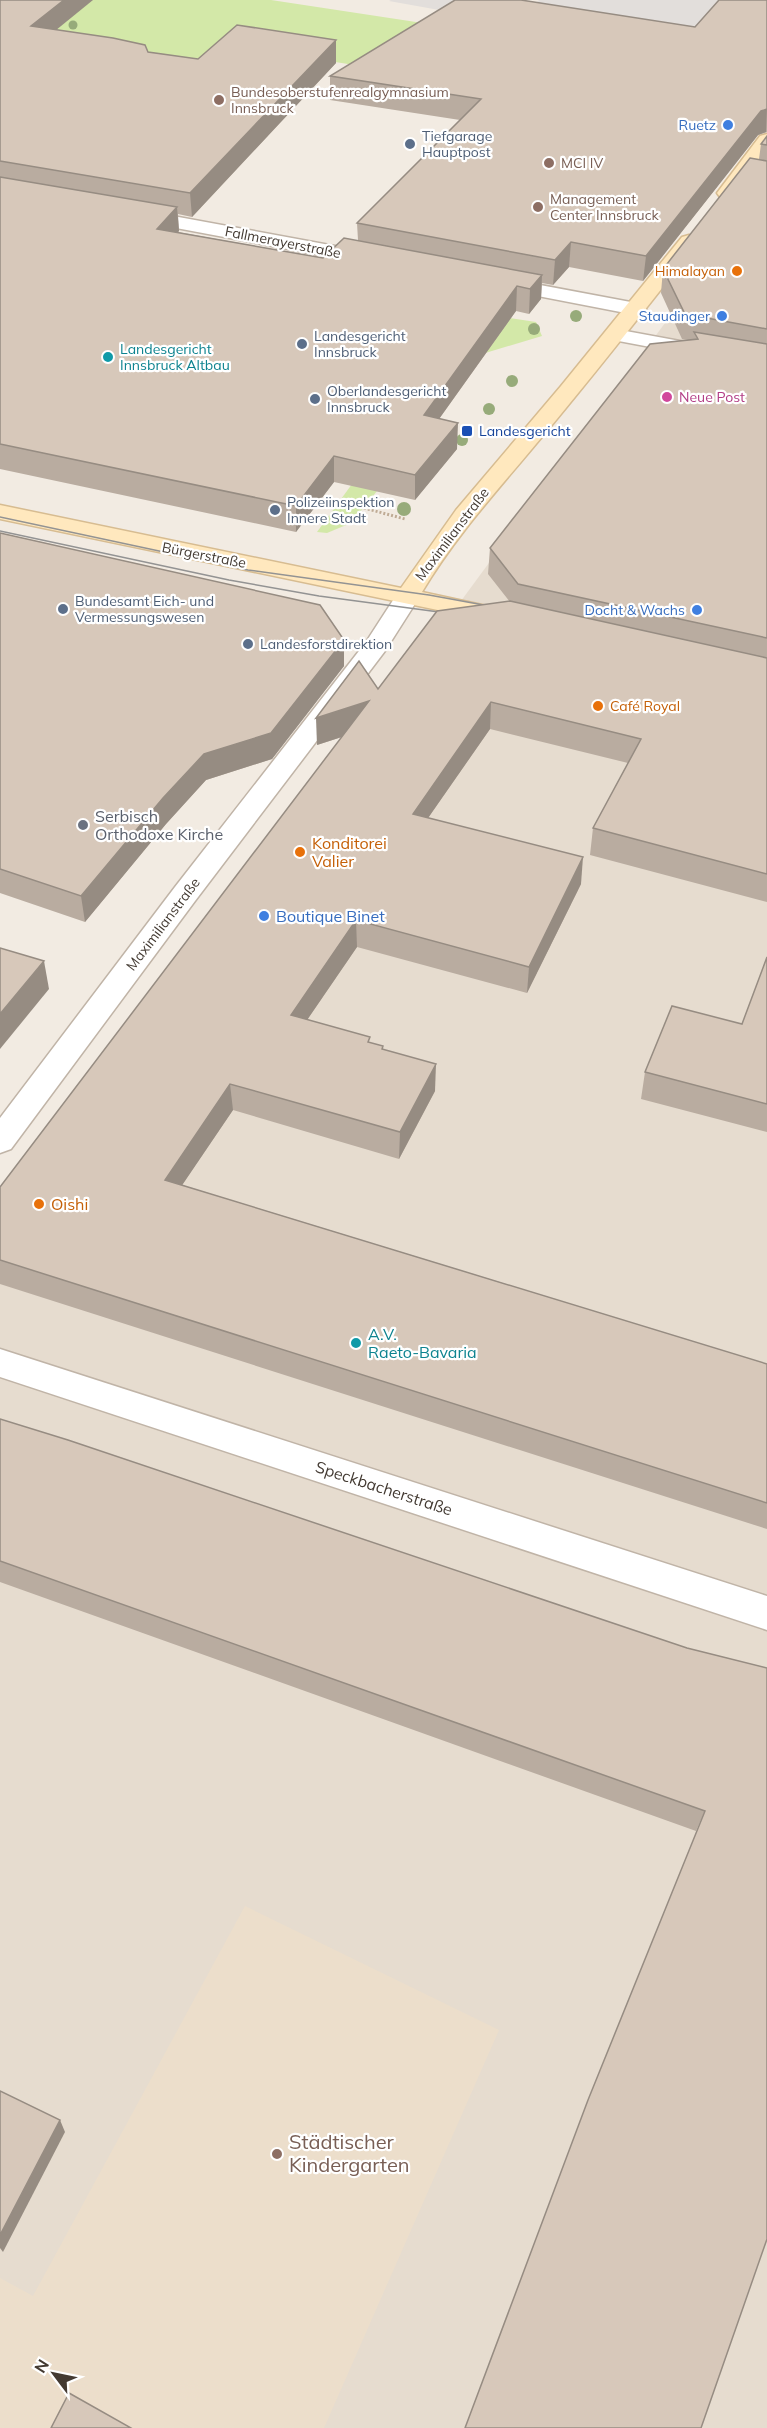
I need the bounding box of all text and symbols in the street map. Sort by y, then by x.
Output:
place label: Bundesoberstufenrealgymnasium Innsbruck [231,83,449,117]
marker: Bundesoberstufenrealgymnasium Innsbruck [212,93,226,107]
place label: Ruetz [678,116,716,134]
marker: Ruetz [721,118,735,132]
place label: Tiefgarage Hauptpost [422,127,492,161]
marker: Tiefgarage Hauptpost [403,137,417,151]
place label: MCI IV [561,154,603,172]
marker: MCI IV [542,156,556,170]
place label: Management Center Innsbruck [550,190,660,224]
marker: Management Center Innsbruck [531,200,545,214]
street label: Fallmerayerstraße [224,222,342,262]
place label: Himalayan [655,262,725,280]
marker: Himalayan [730,264,744,278]
place label: Staudinger [639,307,711,325]
marker: Staudinger [715,309,729,323]
place label: Landesgericht Innsbruck [314,327,406,361]
marker: Landesgericht Innsbruck [295,337,309,351]
place label: Landesgericht Innsbruck Altbau [120,340,230,374]
marker: Landesgericht Innsbruck Altbau [101,350,115,364]
place label: Oberlandesgericht Innsbruck [327,382,446,416]
place label: Neue Post [679,388,745,406]
marker: Neue Post [660,390,674,404]
marker: Oberlandesgericht Innsbruck [308,392,322,406]
place label: Landesgericht [479,422,571,440]
marker: Landesgericht [460,424,474,438]
street label: Maximilianstraße [411,484,493,584]
place label: Polizeiinspektion Innere Stadt [287,493,395,527]
marker: Polizeiinspektion Innere Stadt [268,503,282,517]
street label: Bürgerstraße [160,538,248,572]
place label: Bundesamt Eich- und Vermessungswesen [75,592,214,626]
place label: Docht & Wachs [585,601,685,619]
marker: Bundesamt Eich- und Vermessungswesen [56,602,70,616]
marker: Docht & Wachs [690,603,704,617]
place label: Landesforstdirektion [260,635,392,653]
marker: Landesforstdirektion [241,637,255,651]
place label: Café Royal [610,697,680,715]
marker: Café Royal [591,699,605,713]
place label: Serbisch Orthodoxe Kirche [95,806,223,844]
marker: Serbisch Orthodoxe Kirche [76,818,90,832]
place label: Konditorei Valier [312,833,387,871]
marker: Konditorei Valier [293,845,307,859]
street label: Maximilianstraße [122,874,204,974]
place label: Boutique Binet [276,906,385,926]
marker: Boutique Binet [257,909,271,923]
place label: Oishi [51,1194,88,1214]
marker: Oishi [32,1197,46,1211]
place label: A.V. Raeto-Bavaria [368,1324,477,1362]
marker: A.V. Raeto-Bavaria [349,1336,363,1350]
street label: Speckbacherstraße [313,1456,455,1520]
place label: Städtischer Kindergarten [289,2129,410,2177]
marker: Städtischer Kindergarten [270,2147,284,2161]
north arrow [24,2344,84,2404]
text: N [30,2356,53,2376]

